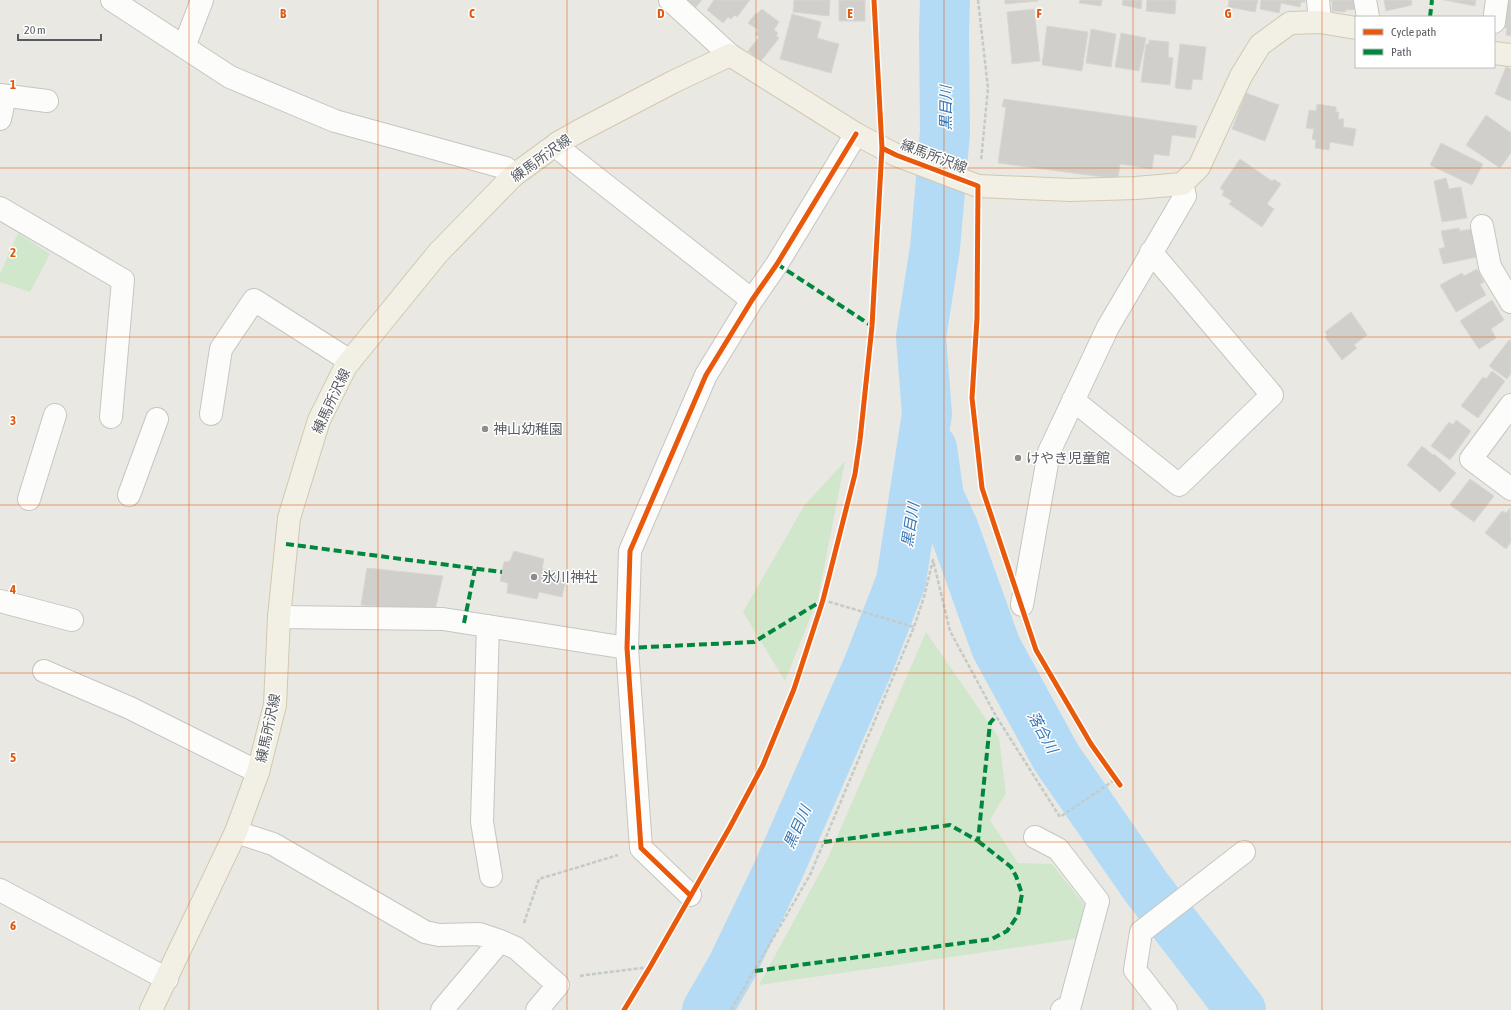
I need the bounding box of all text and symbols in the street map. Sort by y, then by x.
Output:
text: B [280,6,287,21]
text: C [469,6,475,21]
text: D [657,6,665,21]
text: E [847,6,853,21]
text: F [1036,6,1042,21]
text: G [1225,6,1232,21]
scale bar [18,16,101,42]
legend [1355,16,1495,68]
text: 20 m [24,23,46,37]
text: Cycle path [1391,25,1436,39]
text: Path [1391,45,1412,59]
text: 1 [10,77,16,92]
water label: 黒目川 [937,84,954,131]
street label: 練馬所沢線 [508,131,574,185]
street label: 練馬所沢線 [898,136,970,176]
text: 2 [10,245,16,260]
street label: 練馬所沢線 [309,366,353,436]
text: 3 [10,413,16,428]
place label: 神山幼稚園 [493,421,563,437]
marker: 神山幼稚園 [480,424,490,434]
place label: けやき児童館 [1026,450,1110,466]
marker: けやき児童館 [1013,453,1023,463]
water label: 黒目川 [898,499,922,549]
place label: 氷川神社 [542,569,598,585]
marker: 氷川神社 [529,572,539,582]
text: 4 [9,582,16,597]
street label: 練馬所沢線 [253,692,283,764]
water label: 落合川 [1025,708,1062,758]
text: 5 [10,750,16,765]
water label: 黒目川 [780,801,815,851]
text: 6 [10,918,16,933]

